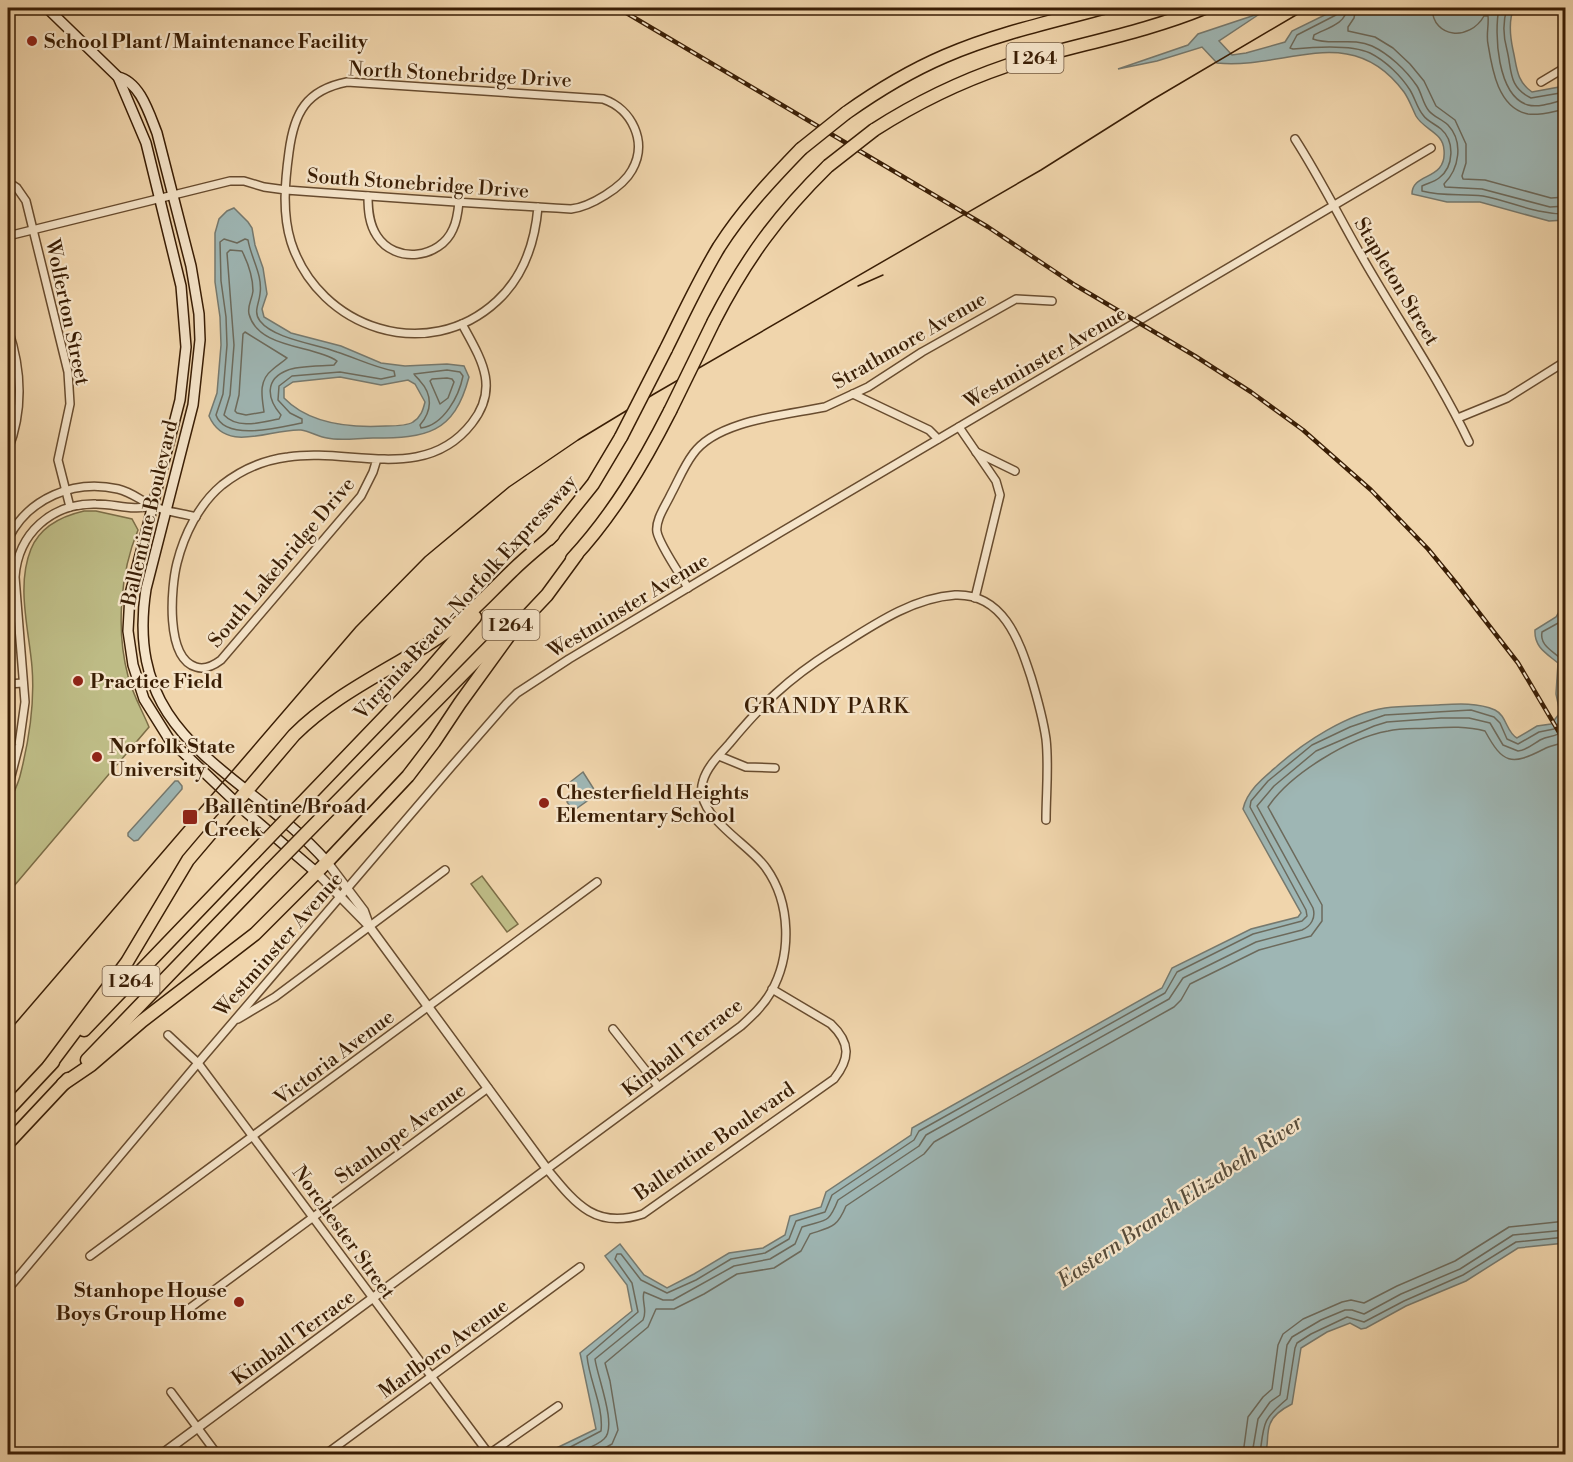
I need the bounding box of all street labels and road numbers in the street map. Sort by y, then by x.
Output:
road number: I 264 [1006,43,1064,73]
street label: North Stonebridge Drive [348,57,572,94]
street label: South Stonebridge Drive [306,164,530,205]
street label: Stapleton Street [1348,213,1444,350]
street label: Wolferton Street [39,236,94,388]
street label: Strathmore Avenue [828,287,991,396]
street label: Westminster Avenue [959,302,1132,416]
street label: Ballentine Boulevard [117,417,184,610]
street label: Virginia Beach-Norfolk Expressway [349,470,583,726]
street label: South Lakebridge Drive [204,473,361,653]
street label: Westminster Avenue [543,548,714,665]
road number: I 264 [482,610,540,640]
street label: Westminster Avenue [209,867,349,1023]
road number: I 264 [102,966,160,996]
street label: Kimball Terrace [618,993,748,1103]
street label: Victoria Avenue [269,1005,400,1112]
street label: Ballentine Boulevard [629,1077,801,1208]
street label: Stanhope Avenue [331,1078,471,1190]
street label: Norchester Street [286,1161,400,1305]
street label: Kimball Terrace [227,1285,360,1391]
street label: Marlboro Avenue [374,1294,514,1405]

